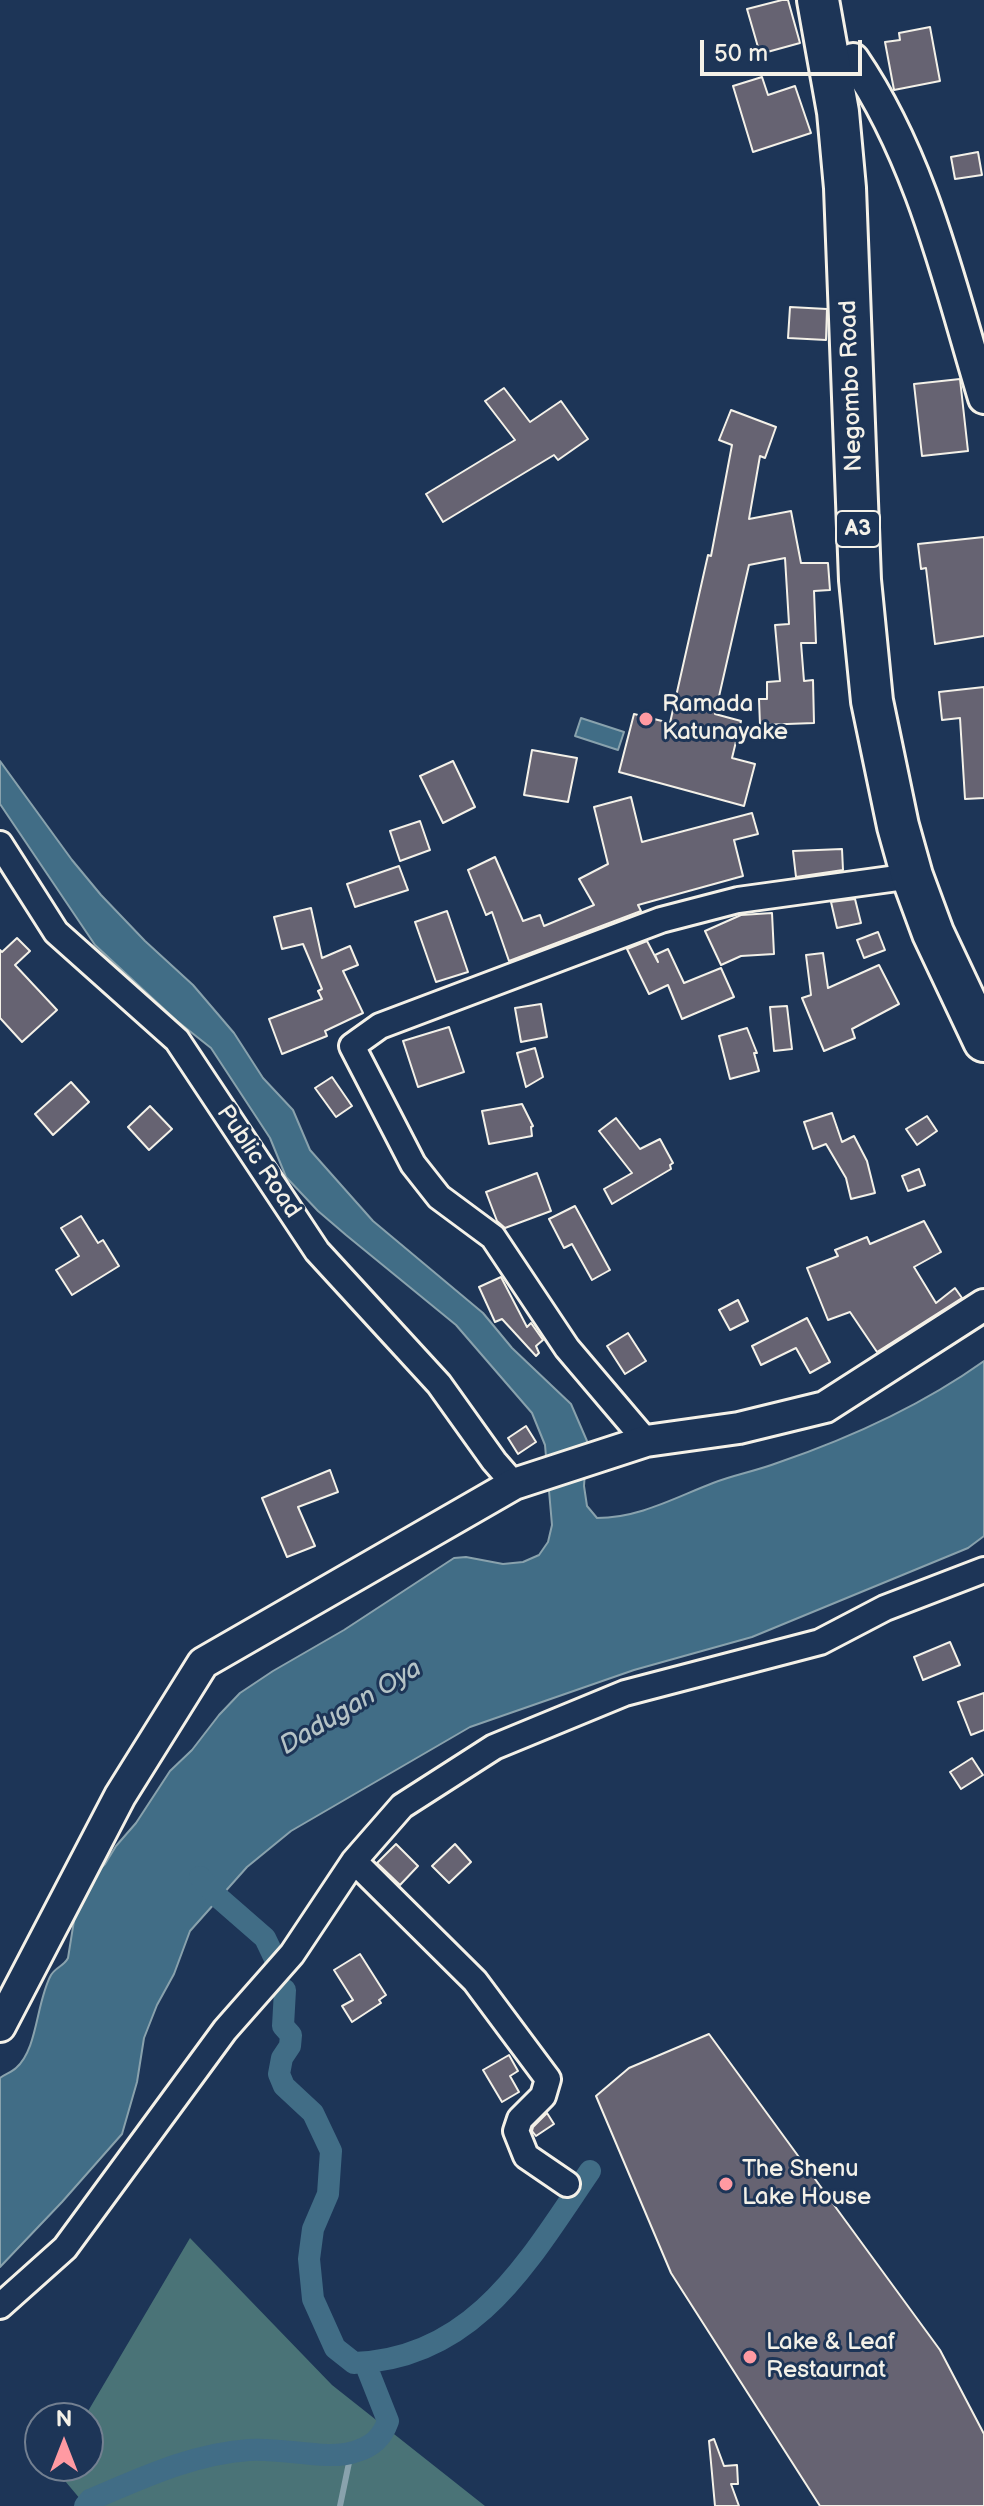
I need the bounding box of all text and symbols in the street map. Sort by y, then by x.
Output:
scale bar [704,24,866,74]
text: 50 m [714,39,768,68]
street label: Negombo Road [835,300,869,472]
road number: A3 [836,511,880,547]
place label: Ramada Katunayake [662,691,788,747]
marker: Ramada Katunayake [637,710,655,728]
street label: Public Road [210,1100,306,1224]
water label: Dadugan Oya [274,1653,428,1763]
place label: The Shenu Lake House [742,2156,871,2212]
marker: The Shenu Lake House [717,2175,735,2193]
place label: Lake & Leaf Restaurnat [766,2329,895,2385]
marker: Lake & Leaf Restaurnat [741,2348,759,2366]
north arrow [24,2402,104,2482]
text: N [56,2406,72,2433]

